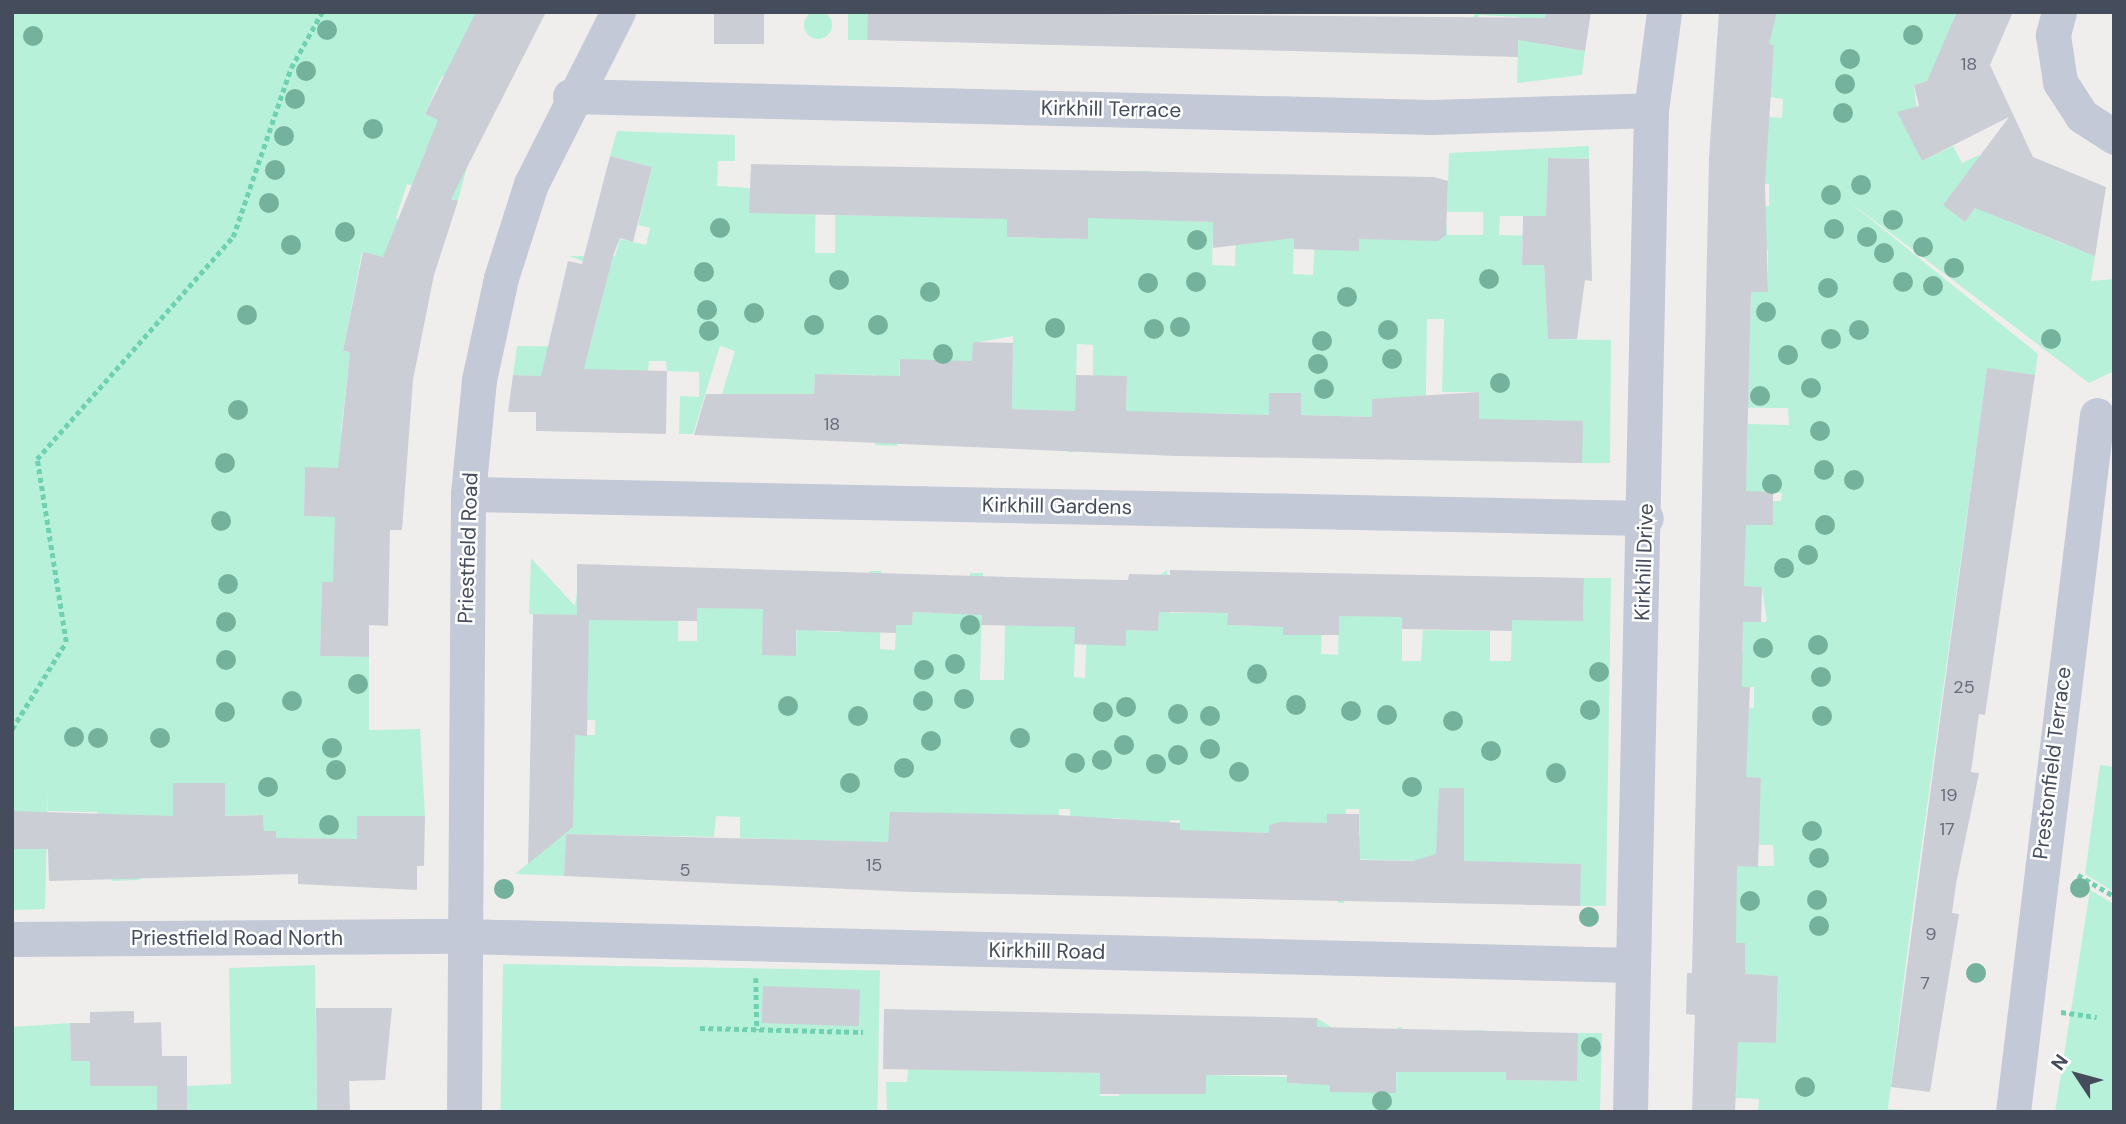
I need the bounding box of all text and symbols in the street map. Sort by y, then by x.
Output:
house number: 18 [1961,53,1977,75]
street label: Kirkhill Terrace [1041,95,1181,123]
house number: 18 [824,413,840,435]
street label: Priestfield Road [453,472,483,624]
street label: Kirkhill Gardens [982,492,1132,520]
street label: Kirkhill Drive [1629,503,1659,621]
street label: Prestonfield Terrace [2028,665,2076,861]
house number: 25 [1953,676,1975,698]
house number: 19 [1941,784,1957,806]
house number: 17 [1939,818,1955,840]
house number: 15 [866,854,882,876]
house number: 5 [680,859,690,881]
house number: 9 [1925,923,1937,945]
street label: Priestfield Road North [131,925,343,951]
street label: Kirkhill Road [988,937,1106,965]
house number: 7 [1920,972,1930,994]
north arrow [2042,1040,2112,1110]
text: N [2045,1049,2074,1075]

